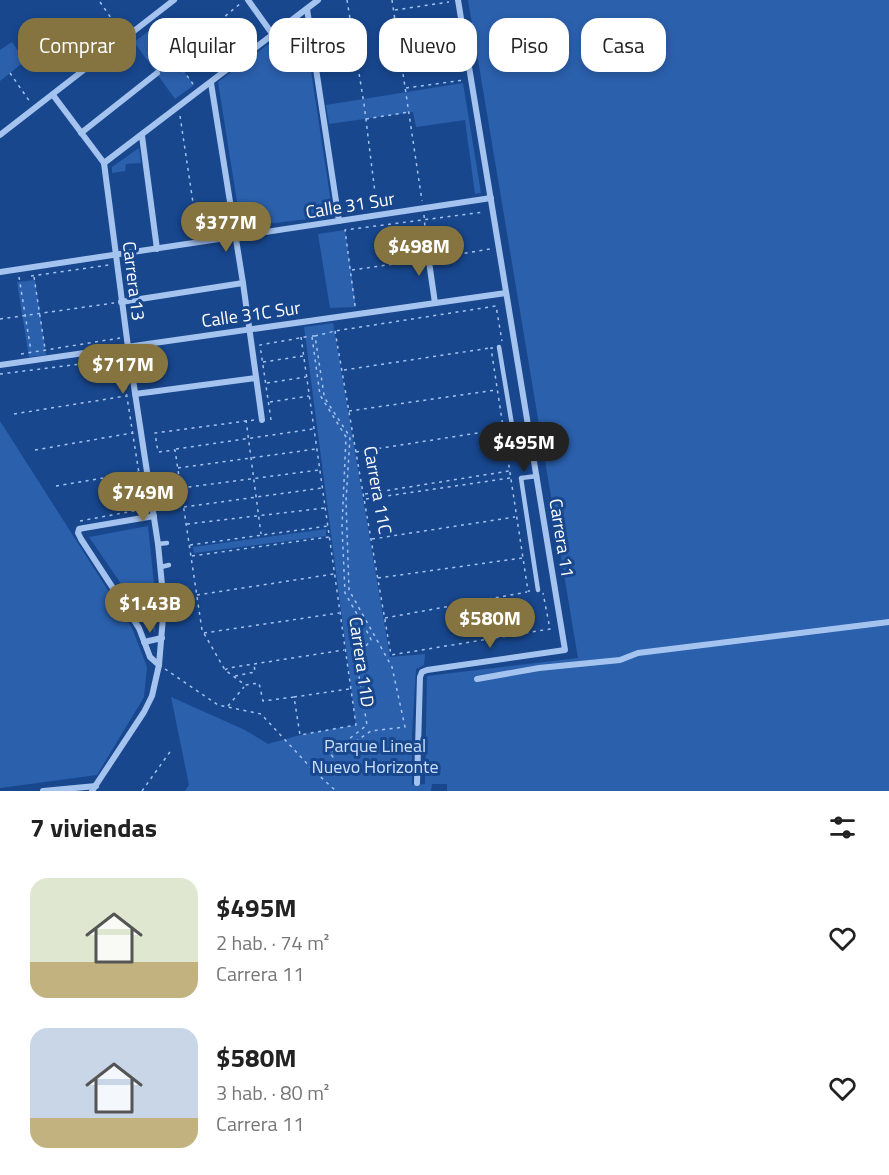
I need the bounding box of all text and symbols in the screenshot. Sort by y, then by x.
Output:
chip: Comprar [18,18,136,72]
chip: Alquilar [148,18,257,72]
chip: Filtros [269,18,367,72]
chip: Nuevo [379,18,477,72]
chip: Piso [489,18,569,72]
chip: Casa [581,18,666,72]
street label: Calle 31 Sur [304,185,396,225]
pin: $377M [184,202,268,253]
text: $377M [195,206,257,237]
pin: $498M [377,226,461,277]
text: $498M [388,230,450,261]
street label: Carrera 13 [116,240,152,322]
street label: Calle 31C Sur [200,294,302,334]
pin: $717M [81,344,165,395]
text: $717M [92,348,154,379]
pin: $495M [482,422,566,473]
text: $495M [493,426,555,457]
street label: Carrera 11C [357,444,399,537]
pin: $749M [101,472,185,523]
text: $749M [112,476,174,507]
street label: Carrera 11 [542,497,582,579]
pin: $1.43B [101,583,199,634]
text: $1.43B [119,587,181,618]
pin: $580M [448,598,532,649]
text: $580M [459,602,521,633]
street label: Carrera 11D [342,615,382,709]
park label: Parque Lineal Nuevo Horizonte [311,732,439,780]
text: 7 viviendas [30,808,157,847]
icon: filters [826,811,859,844]
text: $495M [216,888,297,927]
icon: home [78,902,150,974]
icon: heart [826,922,859,955]
text: 2 hab. · 74 m² [216,927,329,958]
text: Carrera 11 [216,958,304,989]
text: $580M [216,1038,297,1077]
icon: home [78,1052,150,1124]
icon: heart [826,1072,859,1105]
text: 3 hab. · 80 m² [216,1077,329,1108]
text: Carrera 11 [216,1108,304,1139]

